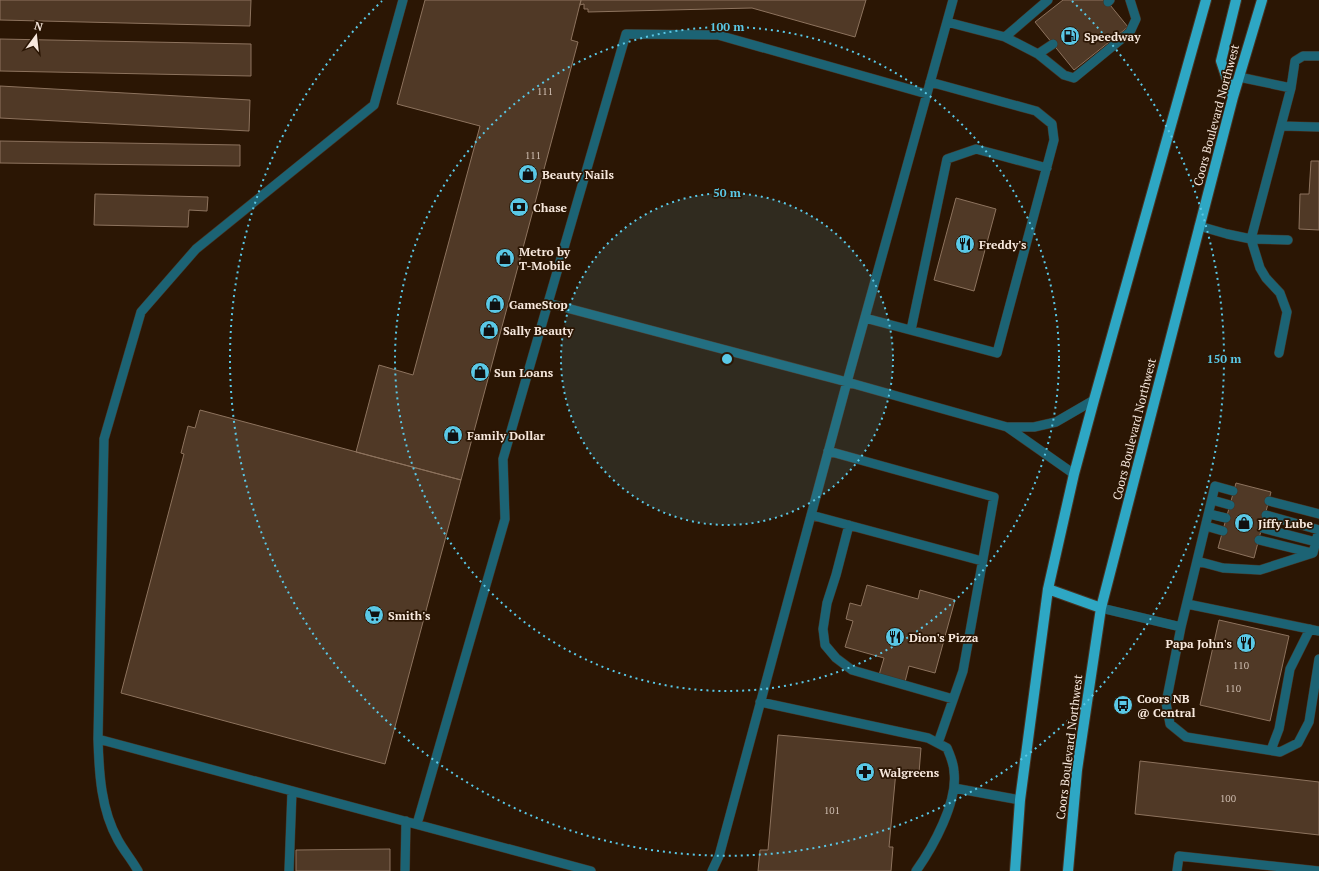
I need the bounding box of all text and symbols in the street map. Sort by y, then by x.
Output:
north arrow [16,16,56,56]
text: N [33,18,45,34]
text: 100 m [710,19,744,34]
fuel station icon: Speedway [1059,25,1081,47]
place label: Speedway [1084,29,1141,44]
street label: Coors Boulevard Northwest [1190,42,1242,187]
house number: 111 [537,85,553,98]
house number: 111 [525,149,541,162]
shop icon: Beauty Nails [517,163,539,185]
place label: Beauty Nails [542,167,614,182]
text: 50 m [713,185,741,200]
bank icon: Chase [508,196,530,218]
place label: Chase [533,200,568,215]
restaurant icon: Freddy's [954,233,976,255]
place label: Freddy's [979,237,1027,252]
place label: Metro by T-Mobile [519,244,572,273]
shop icon: Metro by T-Mobile [494,247,516,269]
shop icon: GameStop [484,293,506,315]
place label: GameStop [509,297,568,312]
shop icon: Sally Beauty [478,319,500,341]
place label: Sally Beauty [503,323,574,338]
text: 150 m [1207,351,1241,366]
centre of rings [720,352,734,366]
street label: Coors Boulevard Northwest [1109,356,1159,502]
shop icon: Sun Loans [469,361,491,383]
place label: Sun Loans [494,365,554,380]
shop icon: Family Dollar [442,424,464,446]
place label: Family Dollar [467,428,546,443]
shop icon: Jiffy Lube [1233,512,1255,534]
place label: Jiffy Lube [1258,516,1313,531]
supermarket icon: Smith's [363,604,385,626]
place label: Smith's [388,608,431,623]
restaurant icon: Dion's Pizza [884,626,906,648]
place label: Dion's Pizza [909,630,979,645]
restaurant icon: Papa John's [1235,632,1257,654]
place label: Papa John's [1165,636,1233,651]
house number: 110 [1233,659,1249,672]
street label: Coors Boulevard Northwest [1053,673,1085,820]
house number: 110 [1225,682,1241,695]
place label: Coors NB @ Central [1137,691,1195,720]
bus stop icon: Coors NB @ Central [1112,694,1134,716]
pharmacy icon: Walgreens [854,761,876,783]
place label: Walgreens [879,765,940,780]
house number: 100 [1220,792,1236,805]
house number: 101 [824,804,840,817]

